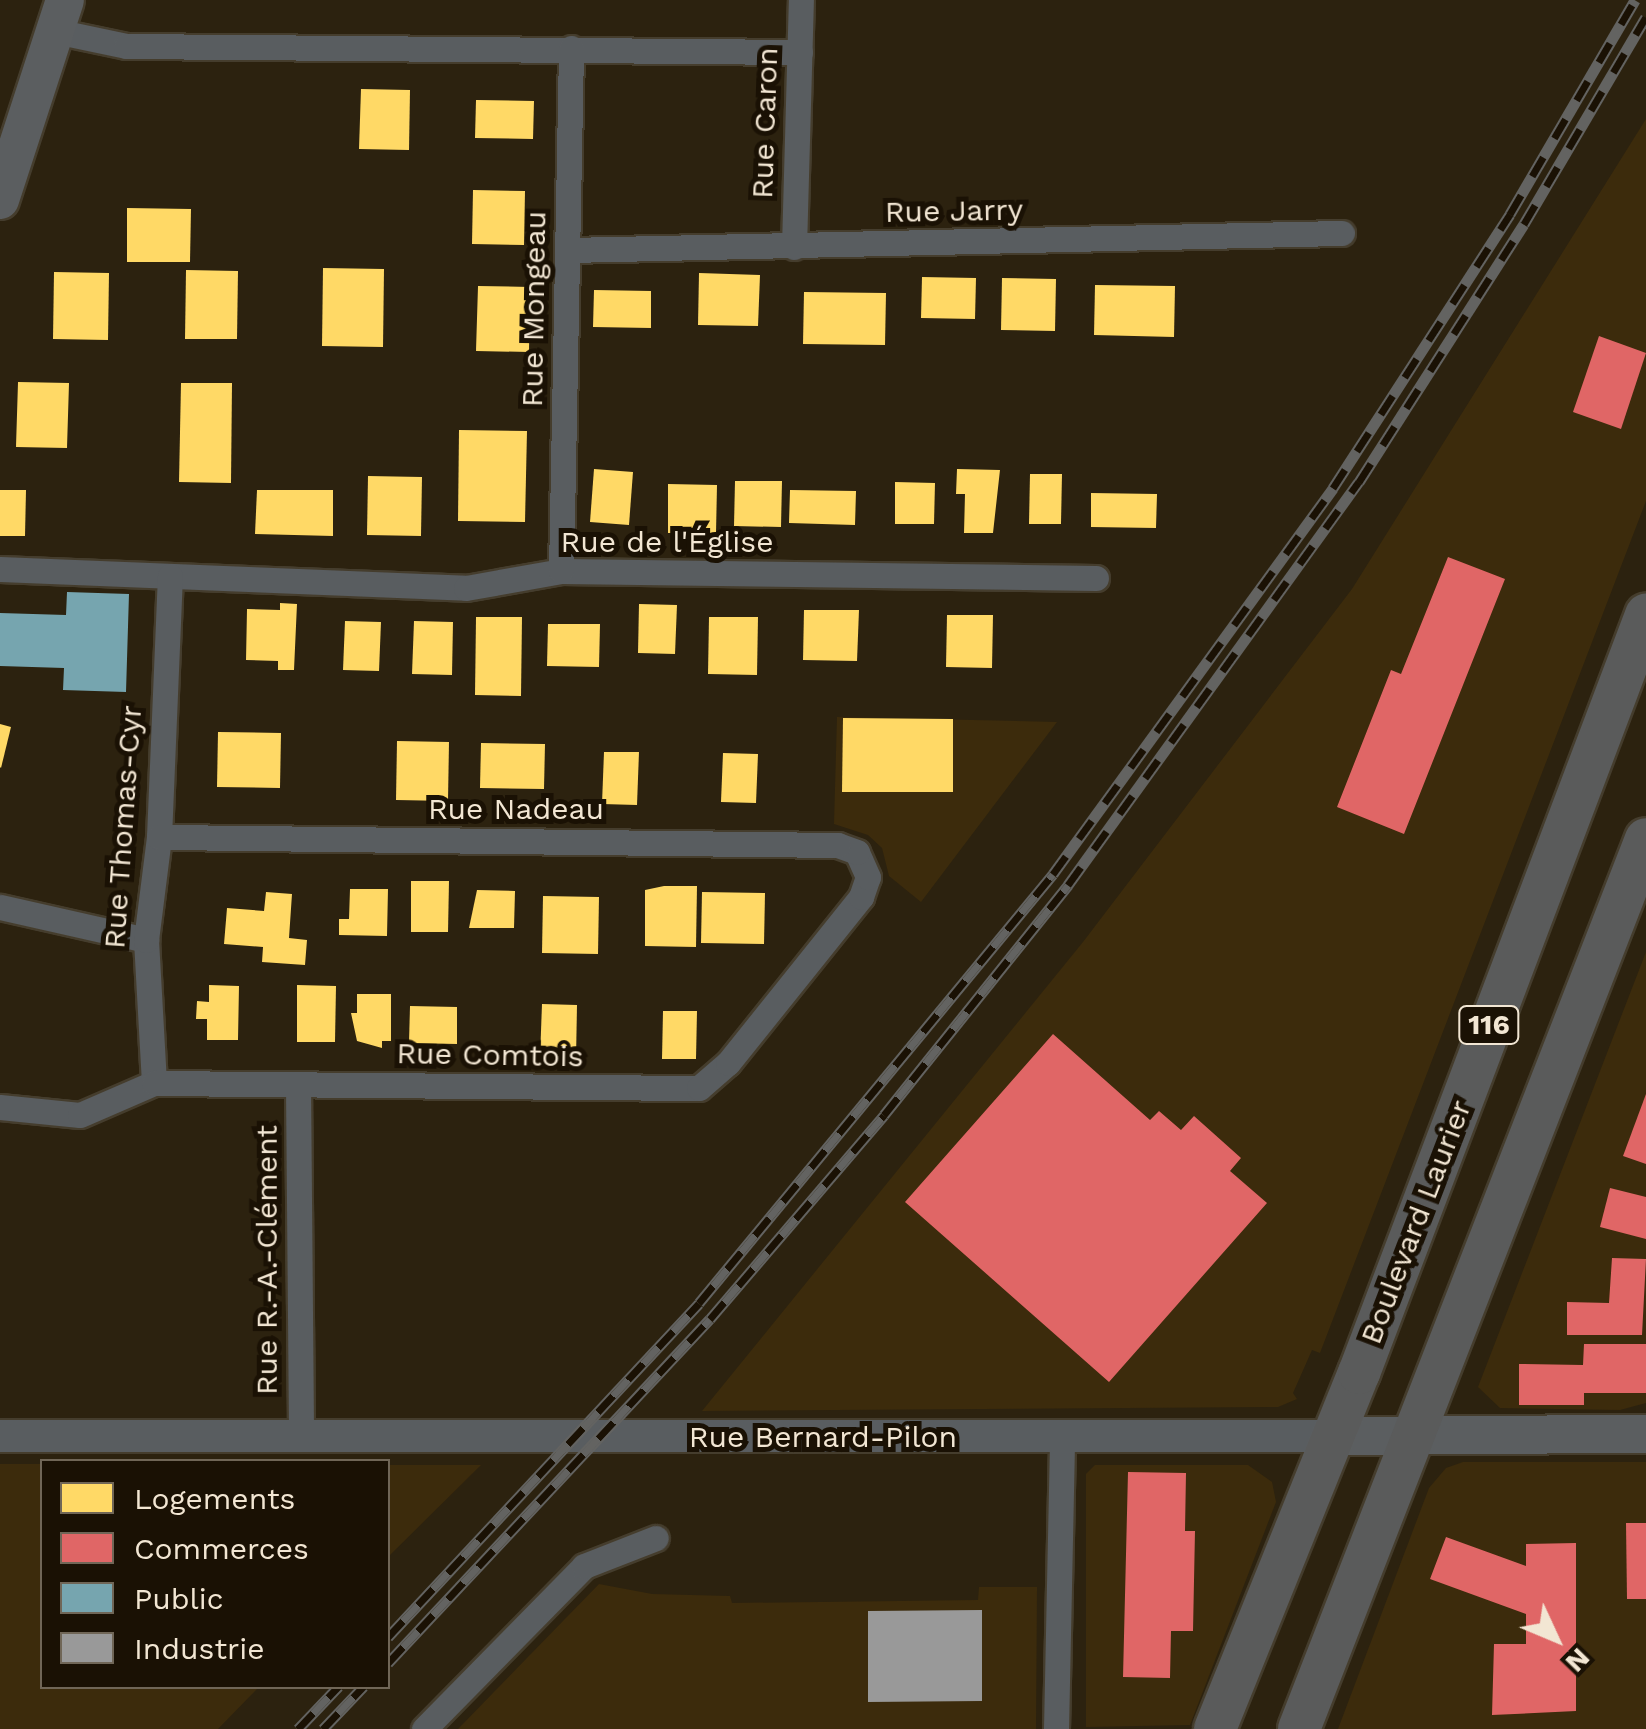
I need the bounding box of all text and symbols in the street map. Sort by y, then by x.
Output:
street label: Rue Caron [744,47,786,199]
street label: Rue Jarry [884,192,1024,230]
street label: Rue Mongeau [514,211,554,407]
street label: Rue de l'Église [561,524,773,560]
street label: Rue Thomas-Cyr [97,704,149,950]
street label: Rue Nadeau [428,791,604,827]
road number: 116 [1456,1002,1522,1048]
street label: Rue Comtois [396,1035,584,1075]
street label: Boulevard Laurier [1353,1095,1479,1349]
street label: Rue R.-A.-Clément [249,1125,285,1395]
street label: Rue Bernard-Pilon [689,1419,957,1455]
legend [40,1459,390,1689]
text: Logements [134,1481,295,1516]
text: Commerces [134,1531,309,1566]
text: Public [134,1581,224,1616]
north arrow [1506,1589,1606,1689]
text: Industrie [134,1631,265,1666]
text: N [1559,1641,1597,1679]

